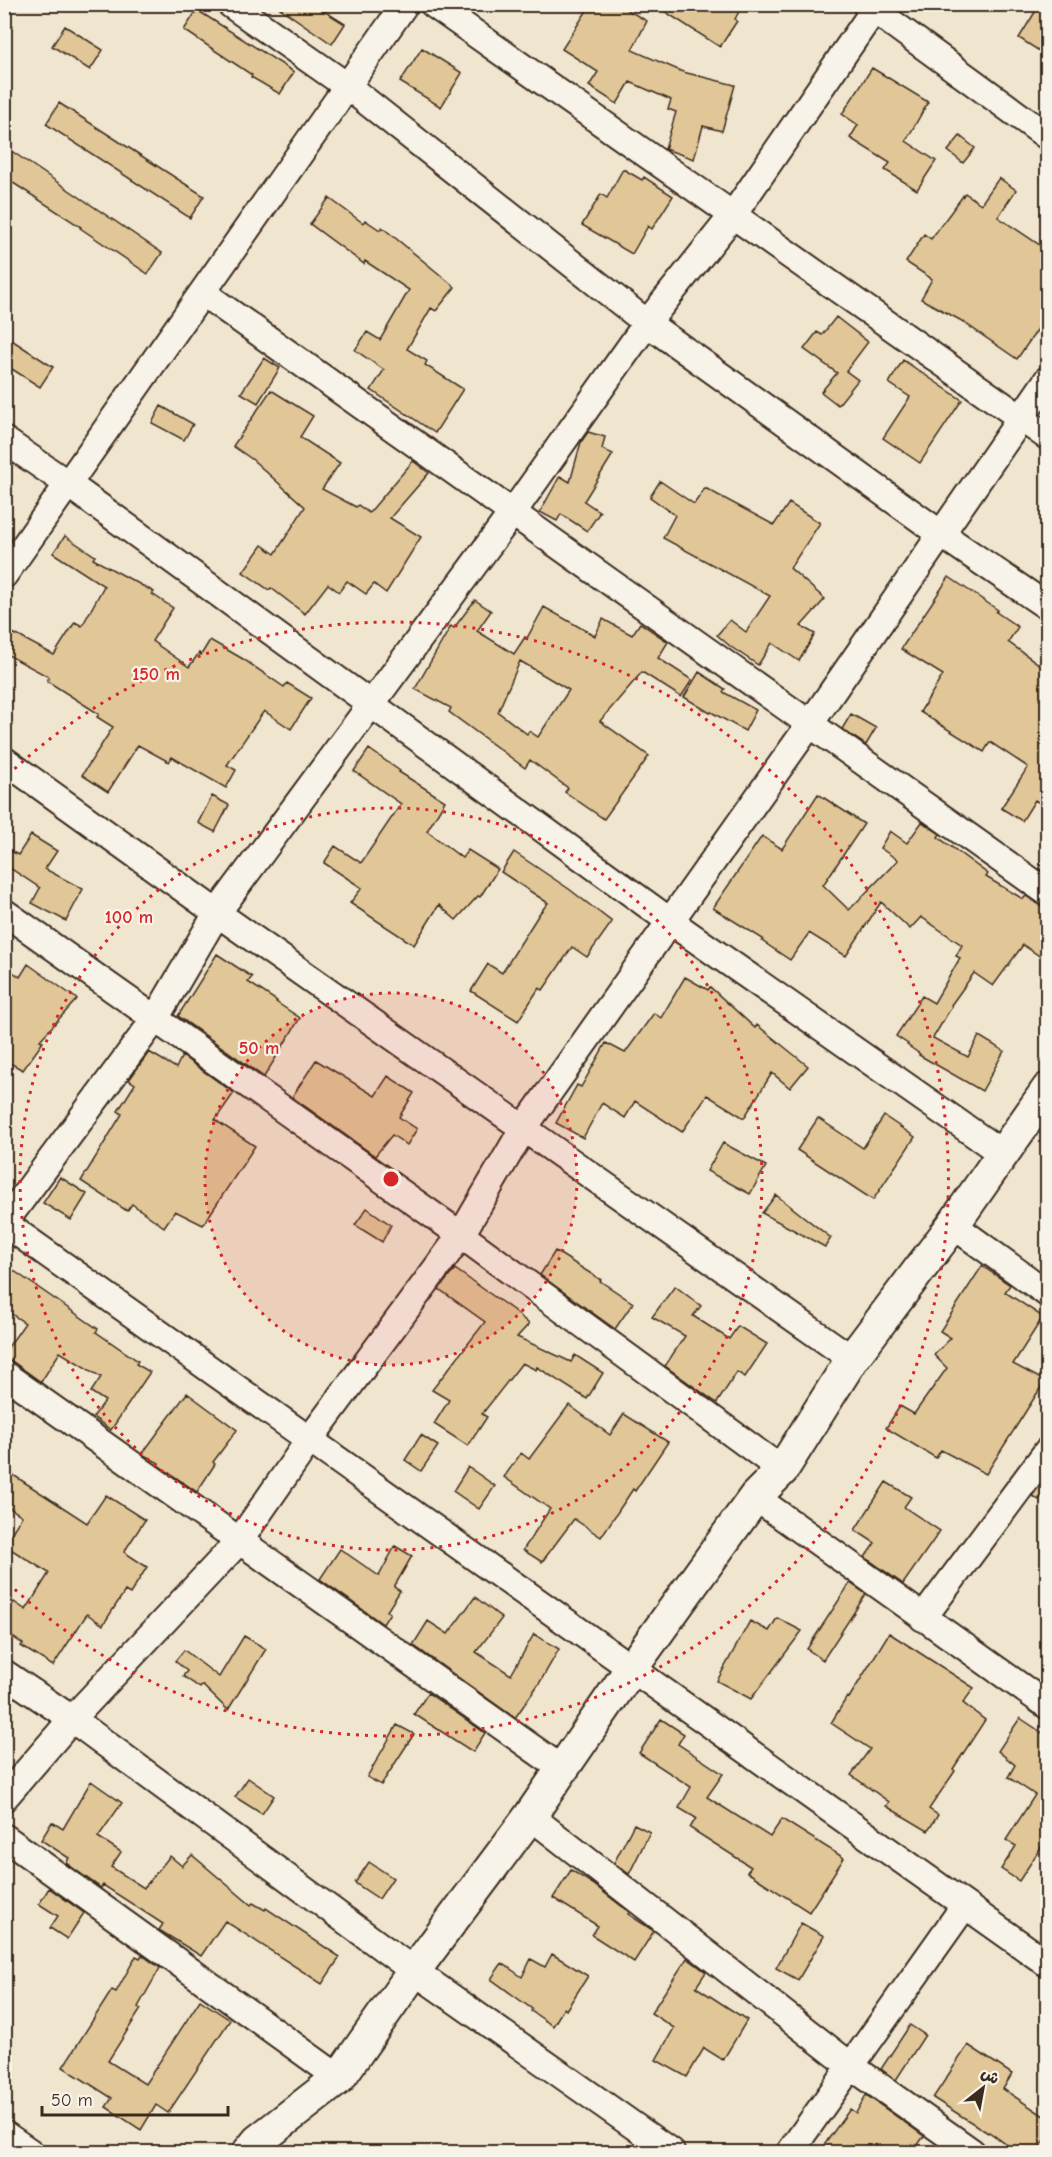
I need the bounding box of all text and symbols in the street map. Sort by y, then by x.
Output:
text: 150 m [132,664,180,685]
text: 100 m [105,907,153,928]
text: 50 m [239,1038,279,1059]
centre of rings [381,1169,401,1189]
north arrow [953,2058,1013,2118]
text: ش [978,2064,1002,2088]
scale bar [42,2079,228,2117]
text: 50 m [51,2090,93,2111]

